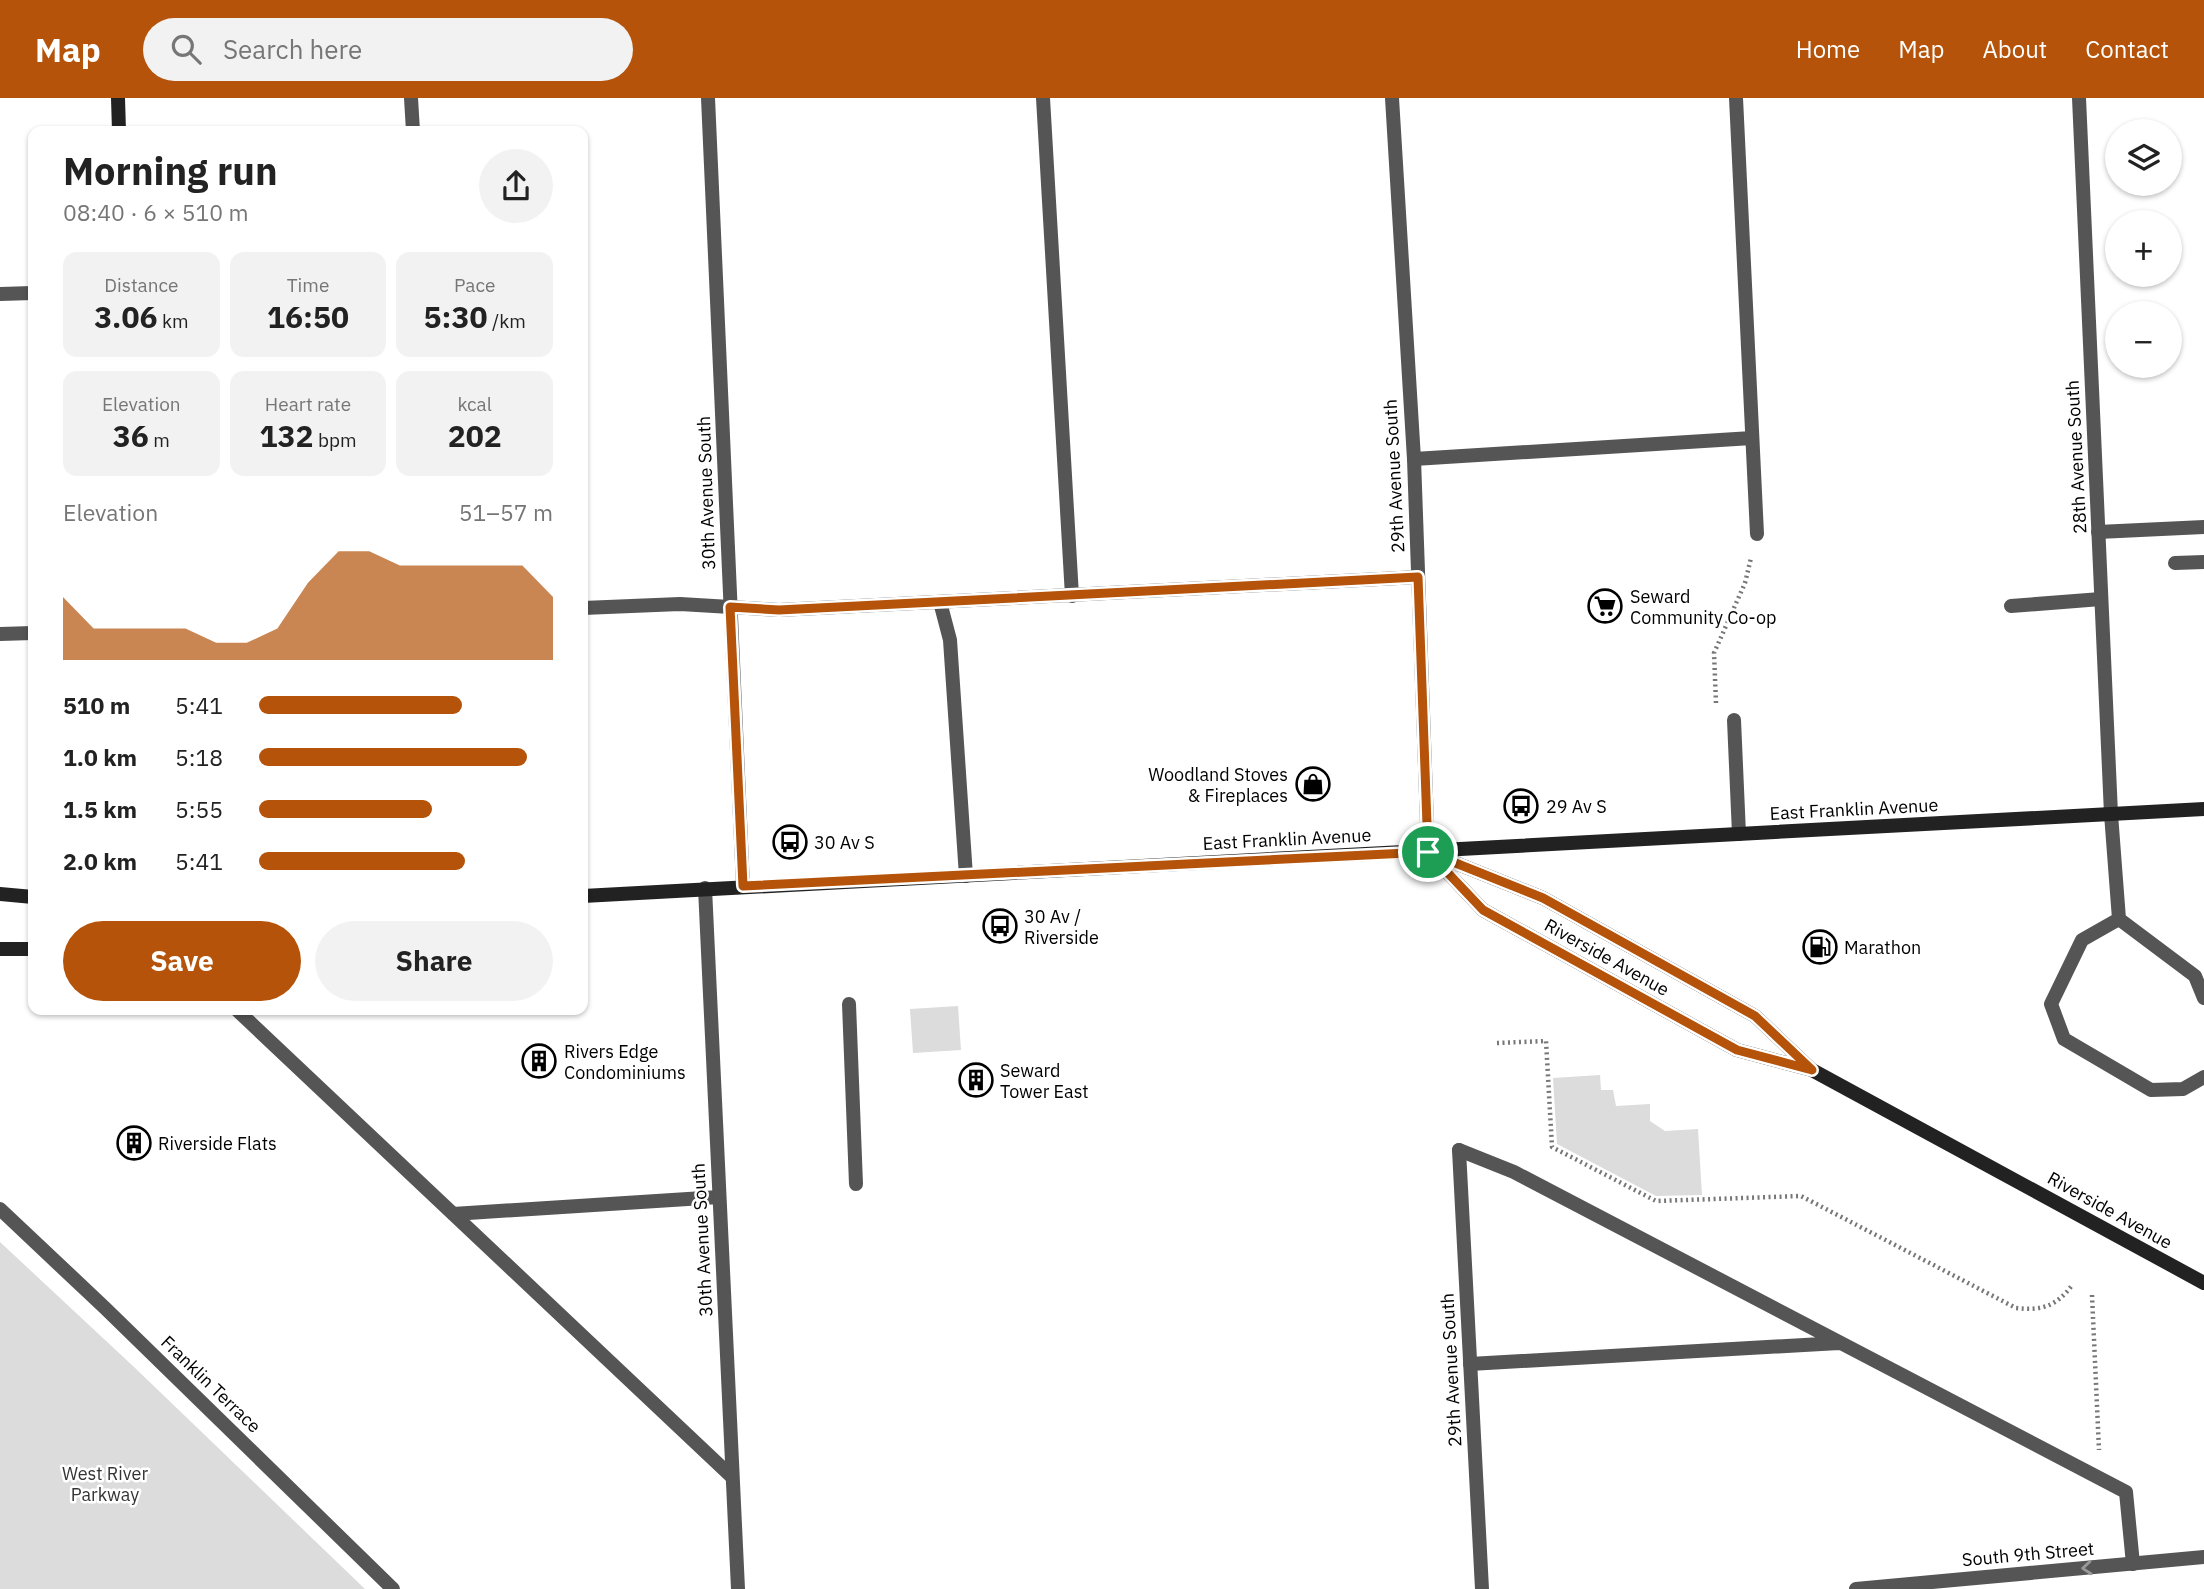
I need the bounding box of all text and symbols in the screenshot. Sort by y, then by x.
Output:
search box [143,18,633,81]
text: Map [35,28,101,71]
icon: search [167,30,205,68]
text: Search here [223,32,362,66]
text: Home [1796,33,1860,65]
text: Map [1898,33,1944,65]
text: About [1982,33,2047,65]
text: Contact [2085,33,2169,65]
map controls [2105,119,2182,378]
button: layers [2105,119,2182,196]
text: Morning run [63,146,278,195]
button: share [479,149,553,223]
text: 08:40 · 6 × 510 m [63,197,249,227]
button: + [2105,210,2182,287]
text: Distance [104,273,178,297]
text: Time [287,273,329,297]
text: Pace [454,273,495,297]
text: 3.06 [94,297,157,336]
text: 16:50 [267,297,349,336]
text: 5:30 [424,297,487,336]
button: − [2105,301,2182,378]
text: km [157,309,189,333]
text: /km [487,309,526,333]
street label: 28th Avenue South [2060,379,2092,535]
text: Elevation [102,392,181,416]
text: Heart rate [265,392,351,416]
text: kcal [457,392,492,416]
street label: 29th Avenue South [1378,398,1410,554]
text: 36 [113,416,149,455]
text: 132 [259,416,313,455]
text: 202 [448,416,502,455]
street label: 30th Avenue South [692,416,720,570]
text: m [149,428,170,452]
text: bpm [313,428,357,452]
text: Elevation [63,497,158,527]
text: 51–57 m [459,497,553,527]
place label: Seward Community Co-op [1630,585,1777,629]
supermarket icon: Seward Community Co-op [1586,587,1624,625]
text: 510 m [63,690,130,720]
text: 5:41 [175,690,223,720]
text: 1.0 km [63,742,137,772]
text: 5:18 [175,742,223,772]
place label: Woodland Stoves & Fireplaces [1148,763,1288,807]
shop icon: Woodland Stoves & Fireplaces [1294,765,1332,803]
bus stop icon: 29 Av S [1502,787,1540,825]
street label: East Franklin Avenue [1769,793,1939,825]
text: 1.5 km [63,794,137,824]
text: 5:55 [175,794,223,824]
place label: 29 Av S [1546,795,1607,818]
pin [1398,822,1458,882]
bus stop icon: 30 Av S [771,823,809,861]
street label: East Franklin Avenue [1202,823,1372,855]
place label: 30 Av S [814,831,875,854]
icon: arrive [1409,833,1447,871]
text: 2.0 km [63,846,137,876]
text: 5:41 [175,846,223,876]
place label: 30 Av / Riverside [1024,905,1099,949]
bus stop icon: 30 Av / Riverside [981,907,1019,945]
street label: Riverside Avenue [1541,913,1674,1001]
button: Save [63,921,301,1001]
button: Share [315,921,553,1001]
fuel station icon: Marathon [1801,928,1839,966]
place label: Marathon [1844,936,1921,959]
place label: Rivers Edge Condominiums [564,1040,686,1084]
building icon: Rivers Edge Condominiums [520,1042,558,1080]
place label: Seward Tower East [1000,1059,1089,1103]
building icon: Seward Tower East [957,1061,995,1099]
building icon: Riverside Flats [115,1124,153,1162]
place label: Riverside Flats [158,1132,277,1155]
street label: 30th Avenue South [686,1162,718,1318]
street label: Riverside Avenue [2044,1166,2177,1254]
street label: 29th Avenue South [1435,1292,1467,1448]
street label: Franklin Terrace [156,1331,266,1438]
park label: West River Parkway [62,1462,148,1506]
street label: South 9th Street [1961,1537,2095,1571]
one-way arrow [2081,1560,2092,1575]

